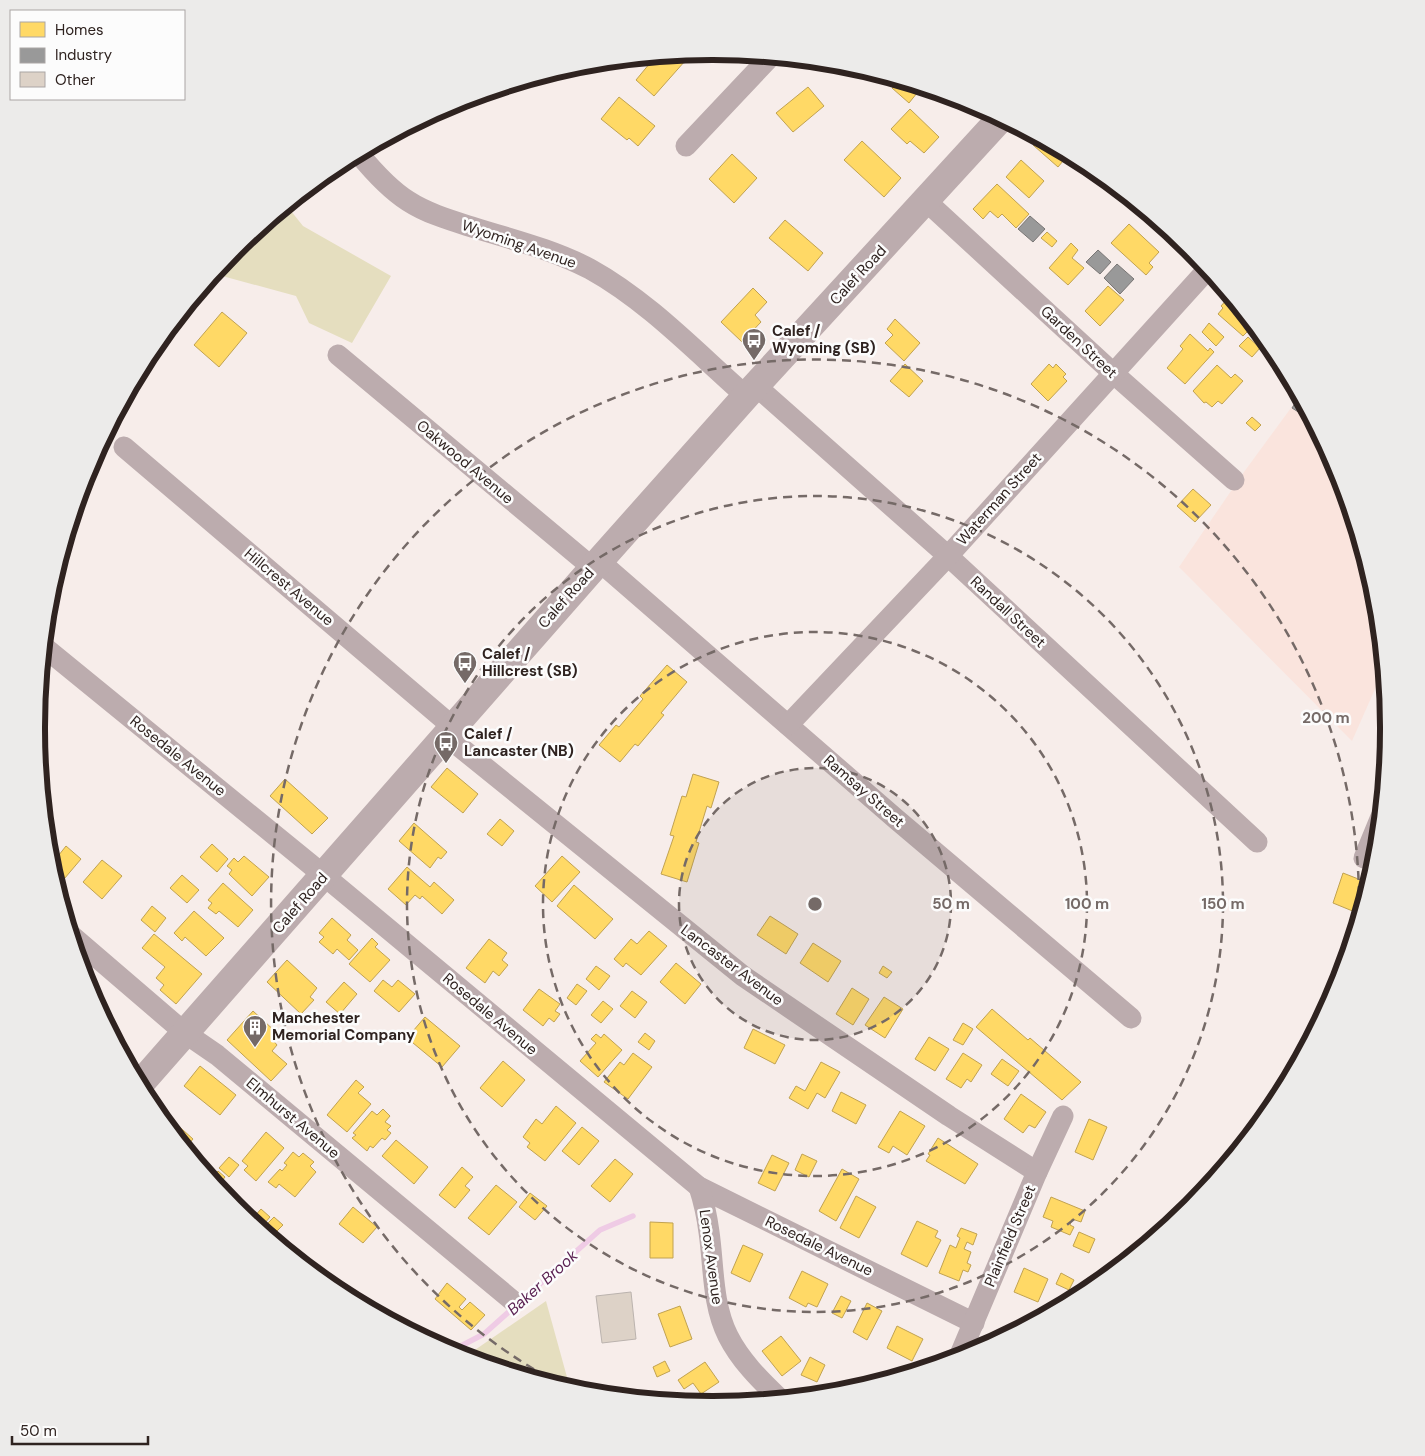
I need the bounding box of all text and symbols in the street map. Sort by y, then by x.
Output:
legend [10,10,185,100]
text: Homes [55,20,104,40]
text: Industry [55,45,113,65]
text: Other [55,70,96,90]
street label: Wyoming Avenue [459,215,579,273]
street label: Calef Road [825,241,891,309]
street label: Garden Street [1036,301,1122,383]
place label: Calef / Wyoming (SB) [772,321,876,358]
bus stop icon: Calef / Wyoming (SB) [741,327,767,361]
street label: Oakwood Avenue [412,416,518,508]
street label: Waterman Street [952,448,1046,550]
street label: Hillcrest Avenue [240,544,338,630]
street label: Calef Road [534,564,598,632]
street label: Randall Street [966,572,1050,652]
place label: Calef / Hillcrest (SB) [482,644,578,681]
bus stop icon: Calef / Hillcrest (SB) [452,650,478,684]
text: 200 m [1302,708,1350,728]
street label: Rosedale Avenue [126,711,230,801]
place label: Calef / Lancaster (NB) [464,724,574,761]
bus stop icon: Calef / Lancaster (NB) [433,730,459,764]
street label: Ramsay Street [820,750,909,832]
street label: Calef Road [268,868,332,938]
text: 50 m [932,894,970,914]
text: 100 m [1065,894,1109,914]
text: 150 m [1202,894,1245,914]
centre of rings [806,895,824,913]
street label: Lancaster Avenue [677,920,787,1010]
street label: Rosedale Avenue [438,968,542,1060]
place label: Manchester Memorial Company [272,1008,415,1045]
building icon: Manchester Memorial Company [242,1014,268,1048]
street label: Elmhurst Avenue [242,1073,344,1163]
street label: Plainfield Street [980,1182,1040,1290]
street label: Lenox Avenue [694,1208,728,1306]
street label: Rosedale Avenue [762,1211,876,1281]
water label: Baker Brook [502,1244,583,1320]
scale bar [12,1414,149,1446]
text: 50 m [20,1421,57,1441]

